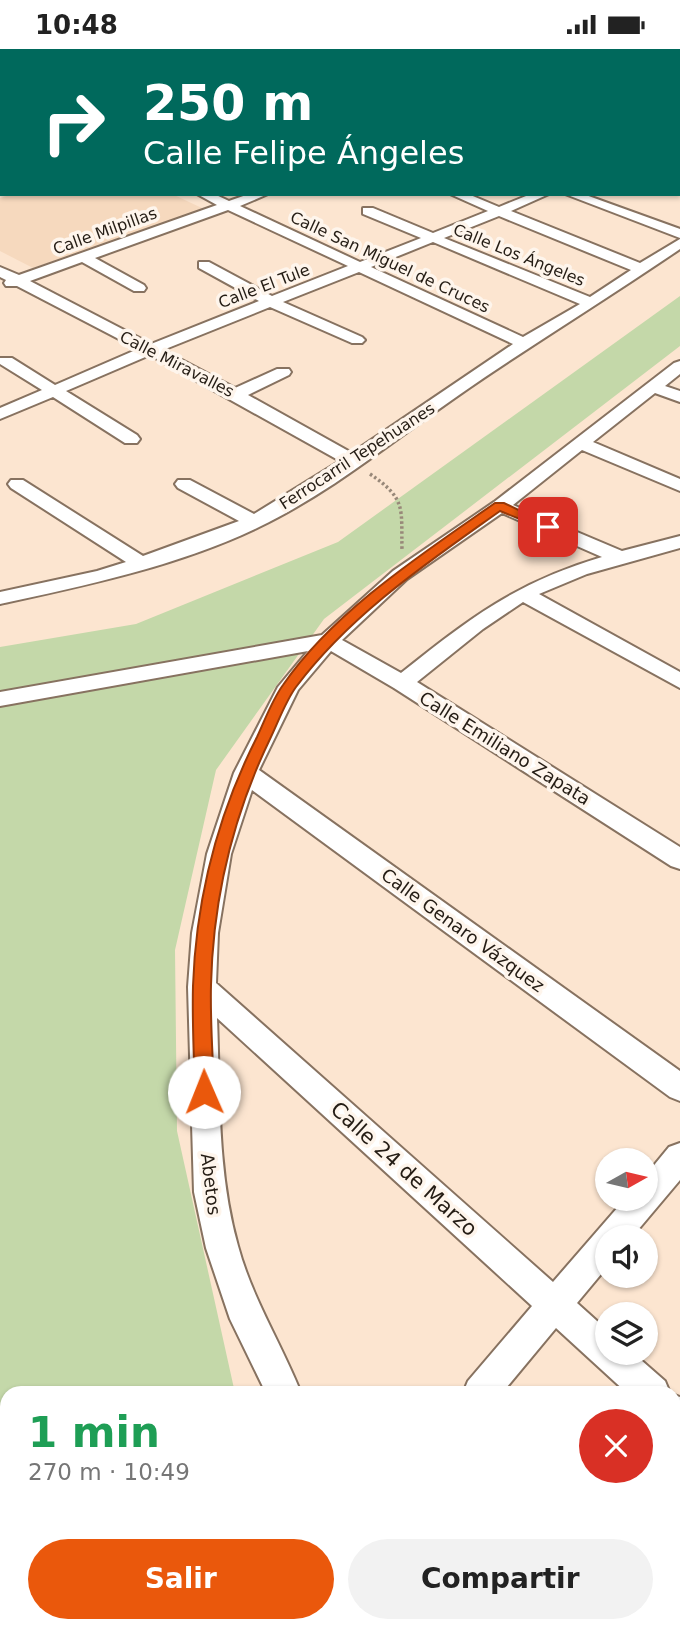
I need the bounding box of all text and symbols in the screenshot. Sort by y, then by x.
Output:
text: 10:48 [35,10,118,40]
text: 250 m [143,75,313,132]
icon: right [28,77,119,168]
text: Calle Felipe Ángeles [143,134,464,172]
street label: Calle Milpillas [50,203,160,259]
street label: Calle San Miguel de Cruces [287,207,493,317]
street label: Calle Los Ángeles [450,220,588,290]
street label: Calle El Tule [216,260,312,312]
street label: Calle Miravalles [117,327,237,401]
street label: Ferrocarril Tepehuanes [276,399,438,513]
pin [518,497,578,557]
icon: arrive [529,508,567,546]
street label: Calle Emiliano Zapata [416,687,594,809]
street label: Calle Genaro Vázquez [377,864,549,996]
position arrow [167,1055,241,1129]
street label: Calle 24 de Marzo [326,1097,482,1241]
north arrow [595,1148,658,1211]
map controls [595,1148,658,1365]
street label: Abetos [197,1152,225,1216]
button: sound [595,1225,658,1288]
button: layers [595,1302,658,1365]
text: 1 min [28,1408,160,1457]
button: close [579,1409,653,1483]
text: 270 m · 10:49 [28,1459,190,1485]
button: Salir [28,1539,334,1619]
button: Compartir [348,1539,653,1619]

